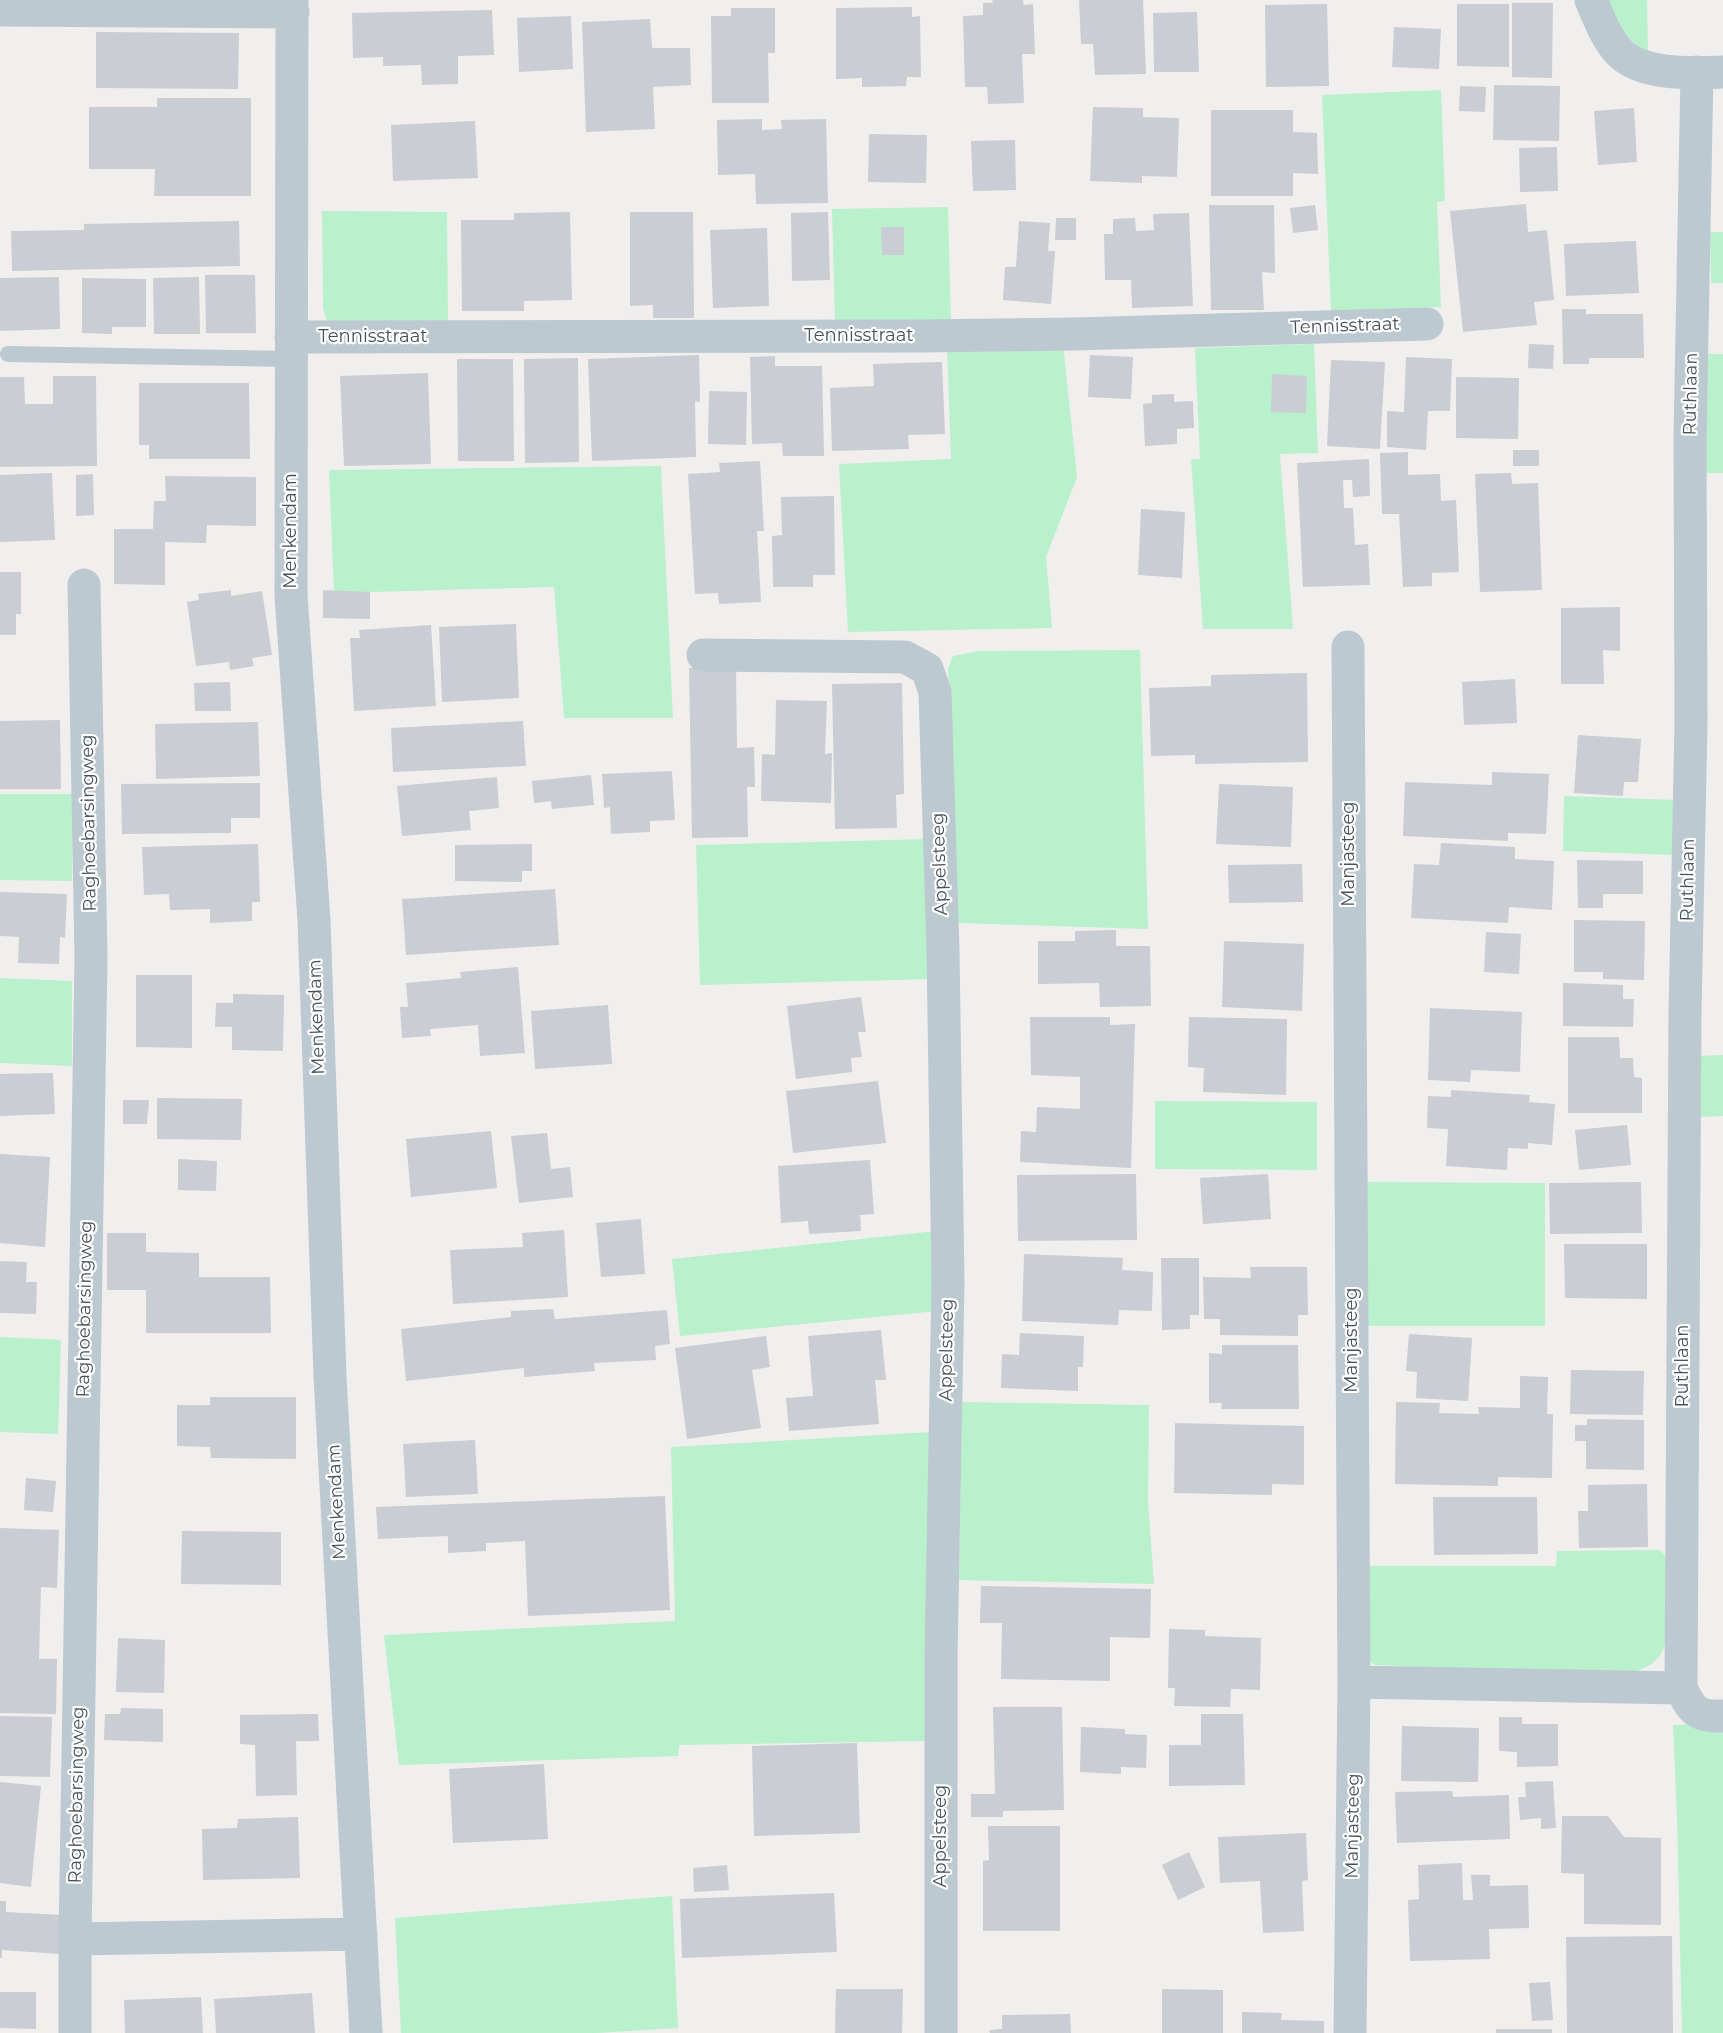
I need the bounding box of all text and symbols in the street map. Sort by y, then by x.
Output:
street label: Tennisstraat [1290,313,1400,339]
street label: Tennisstraat [804,325,914,347]
street label: Tennisstraat [318,326,428,348]
street label: Ruthlaan [1679,352,1703,436]
street label: Menkendam [280,473,302,589]
street label: Raghoebarsingweg [77,734,101,912]
street label: Manjasteeg [1338,801,1360,907]
street label: Appelsteeg [927,812,953,916]
street label: Ruthlaan [1676,838,1700,922]
street label: Menkendam [304,959,330,1075]
street label: Raghoebarsingweg [73,1220,97,1398]
street label: Manjasteeg [1341,1287,1363,1393]
street label: Appelsteeg [935,1298,959,1402]
street label: Ruthlaan [1672,1325,1694,1407]
street label: Menkendam [323,1444,351,1560]
street label: Raghoebarsingweg [65,1706,89,1884]
street label: Manjasteeg [1341,1773,1365,1879]
street label: Appelsteeg [930,1785,952,1887]

